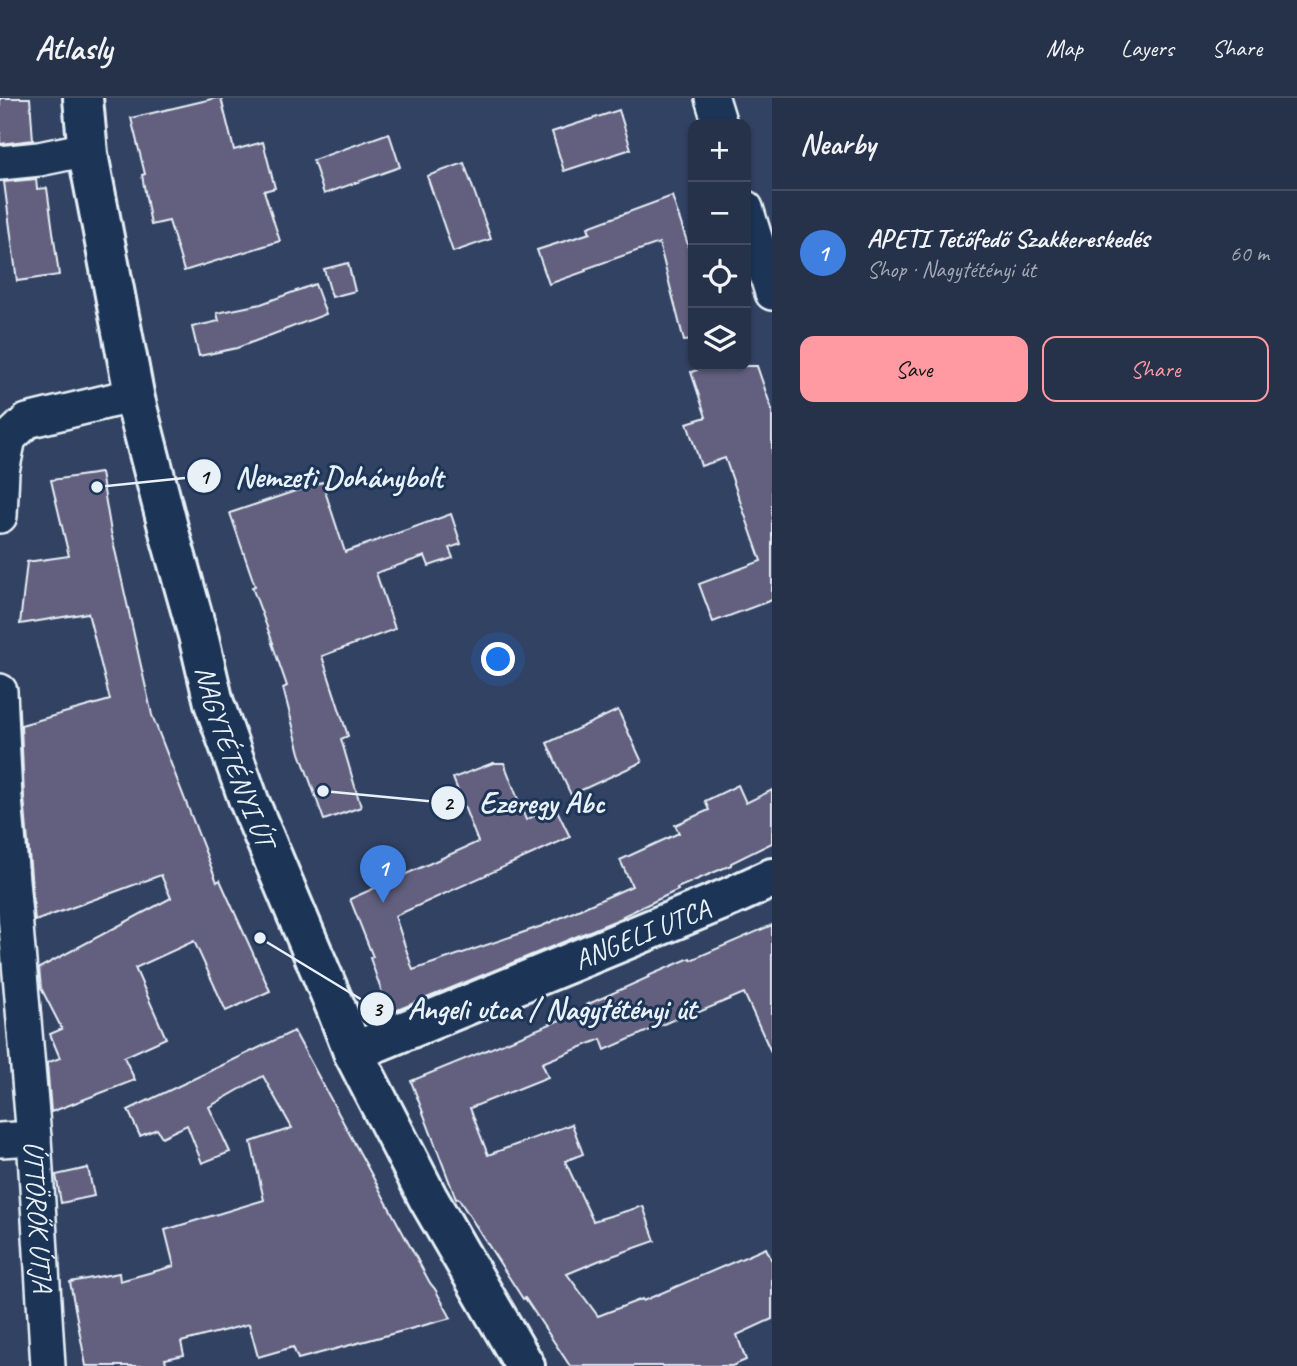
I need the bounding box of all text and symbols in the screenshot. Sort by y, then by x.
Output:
text: Atlasly [35,27,112,69]
text: Map [1046,33,1083,63]
text: Layers [1121,33,1174,63]
text: Share [1212,33,1262,63]
map controls [688,119,751,371]
button: + [688,119,751,182]
text: Nearby [800,125,876,163]
button: − [688,182,751,245]
text: APETI Tetőfedő Szakkereskedés [867,222,1149,255]
text: 1 [818,239,828,268]
text: 60 m [1230,239,1269,268]
button: locate [688,245,751,308]
text: Shop · Nagytétényi út [867,255,1036,284]
button: layers [688,308,751,371]
button: Save [800,336,1028,402]
button: Share [1042,336,1269,402]
callout: Nemzeti Dohánybolt [186,451,457,502]
text: Nemzeti Dohánybolt [235,458,446,497]
text: 1 [199,464,211,490]
your location [481,642,515,676]
street label: NAGYTÉTÉNYI ÚT [188,662,286,858]
callout: Ezeregy Abc [430,777,618,828]
text: Ezeregy Abc [479,784,606,822]
text: 2 [443,790,455,816]
pin: 1 [360,845,406,903]
street label: ANGELI UTCA [568,889,716,977]
callout: Angeli utca / Nagytétényi út [360,983,710,1034]
text: Angeli utca / Nagytétényi út [408,990,699,1029]
text: 3 [372,996,384,1022]
street label: ÚTTÖRŐK ÚTJA [17,1140,61,1295]

